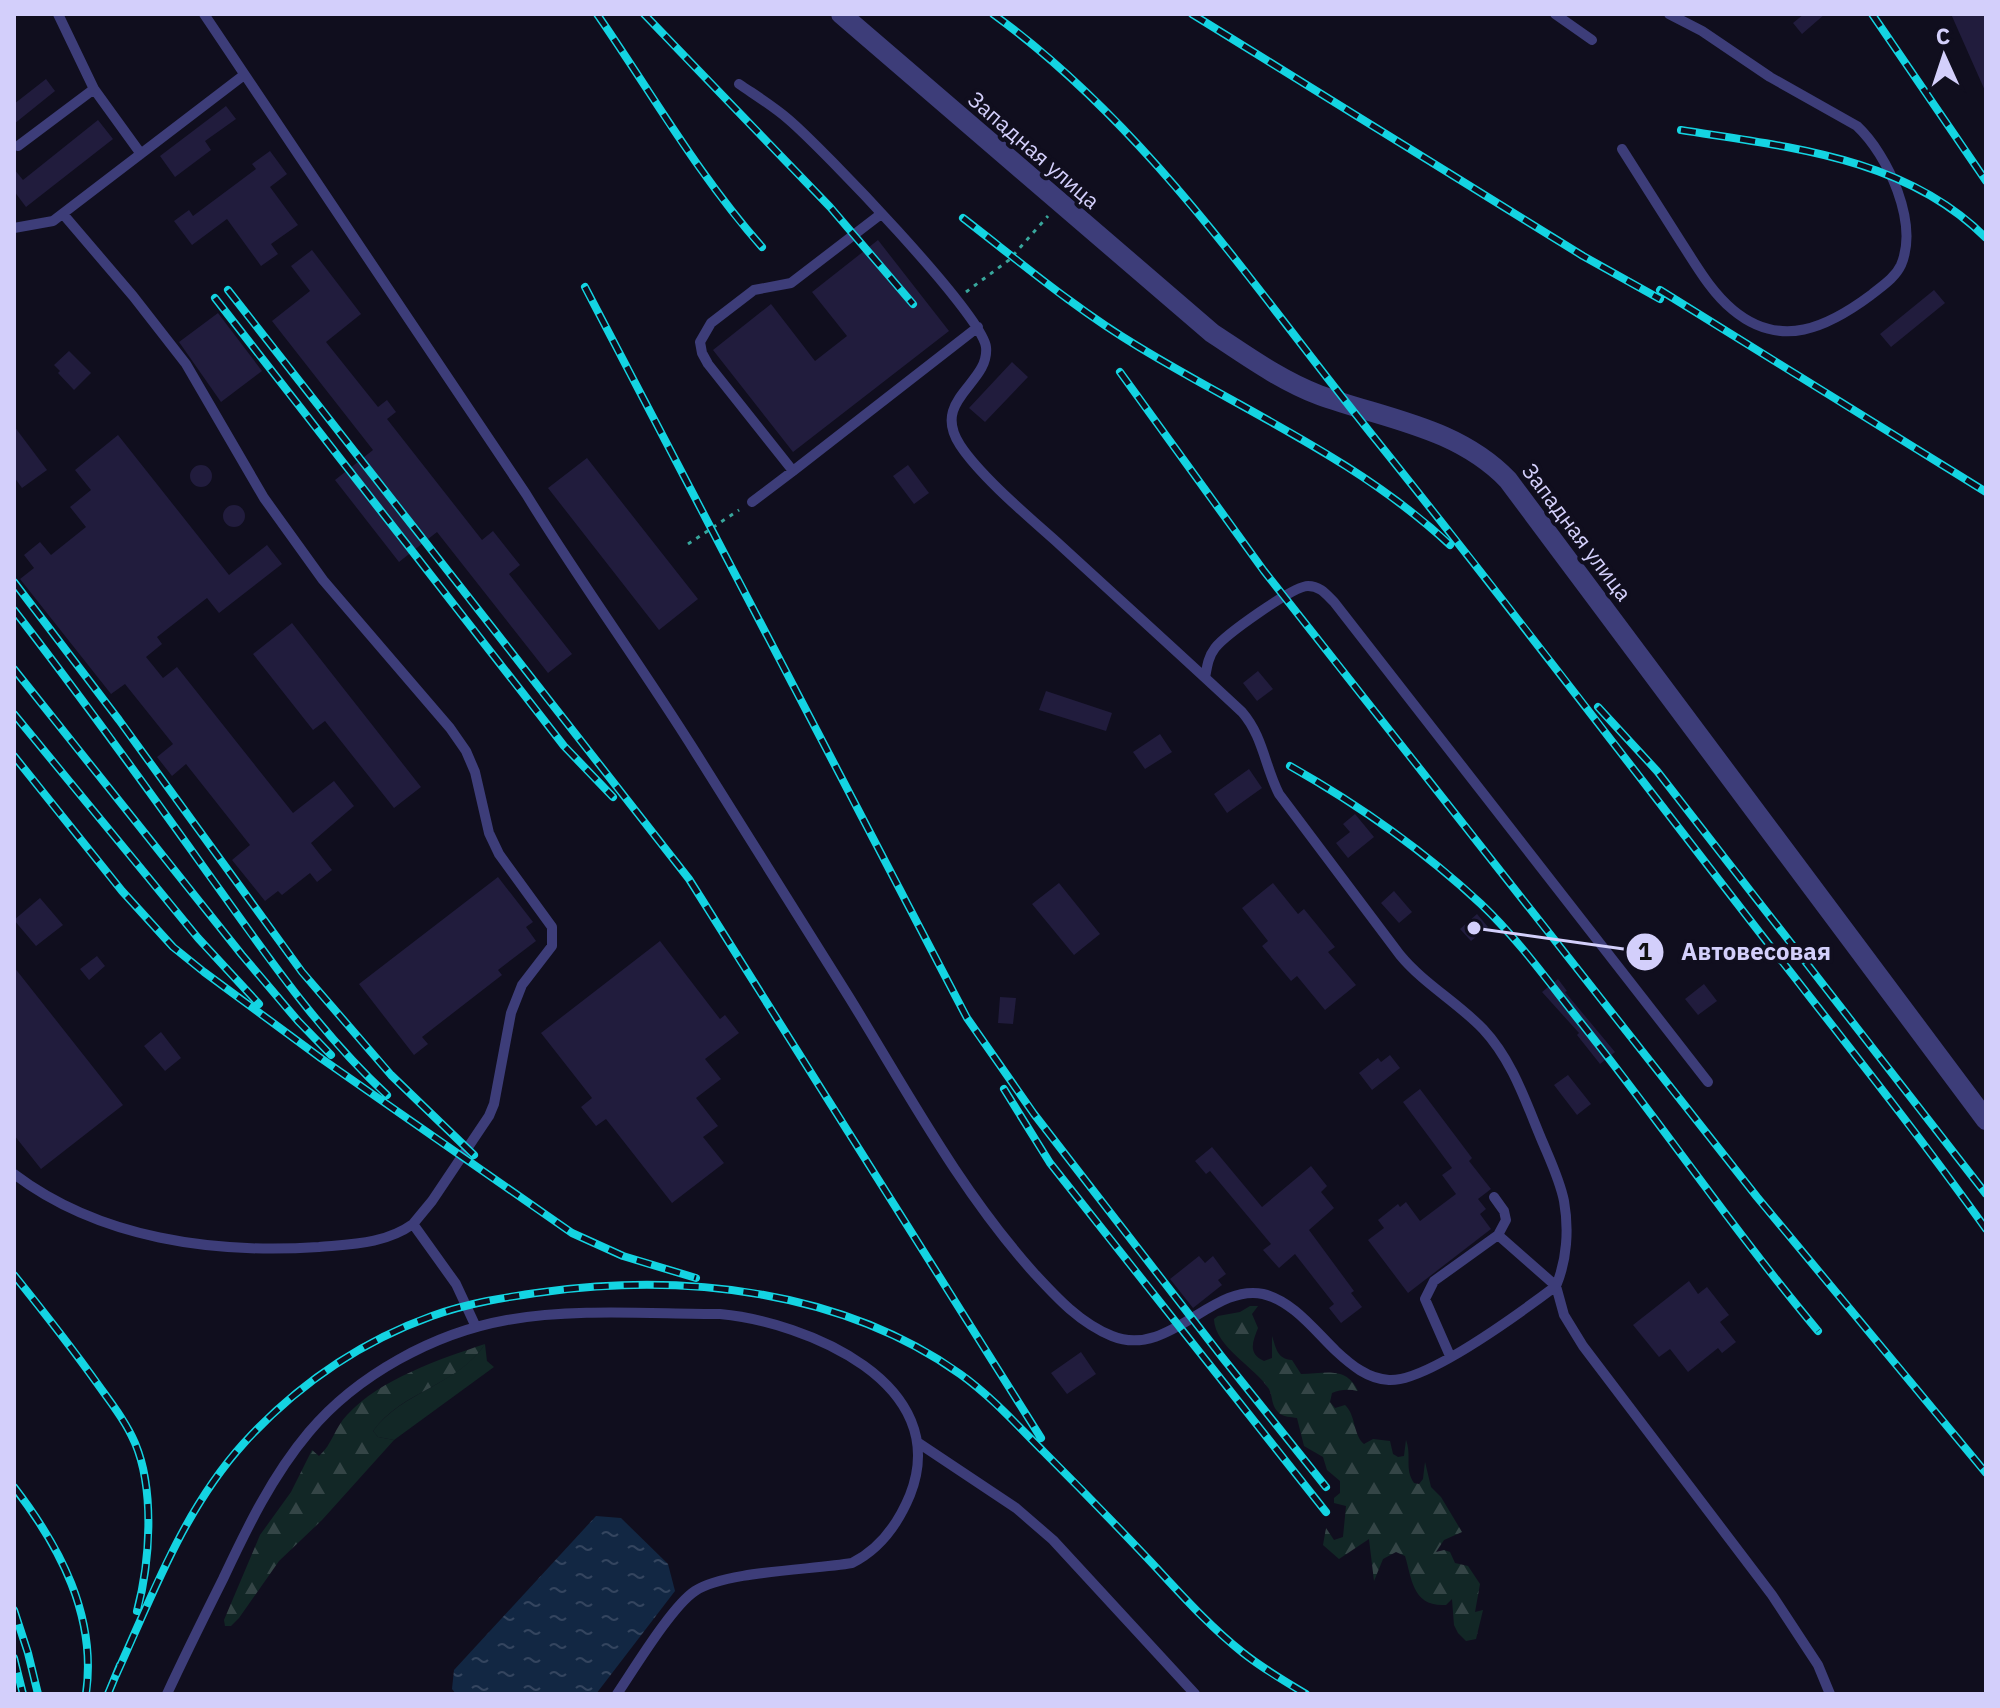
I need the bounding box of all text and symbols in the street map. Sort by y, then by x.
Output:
north arrow [1904,16,1984,96]
text: С [1935,21,1951,50]
street label: Западная улица [962,84,1106,215]
street label: Западная улица [1516,457,1639,607]
callout: Автовесовая [1625,928,1847,976]
text: 1 [1638,935,1652,967]
text: Автовесовая [1681,935,1831,967]

